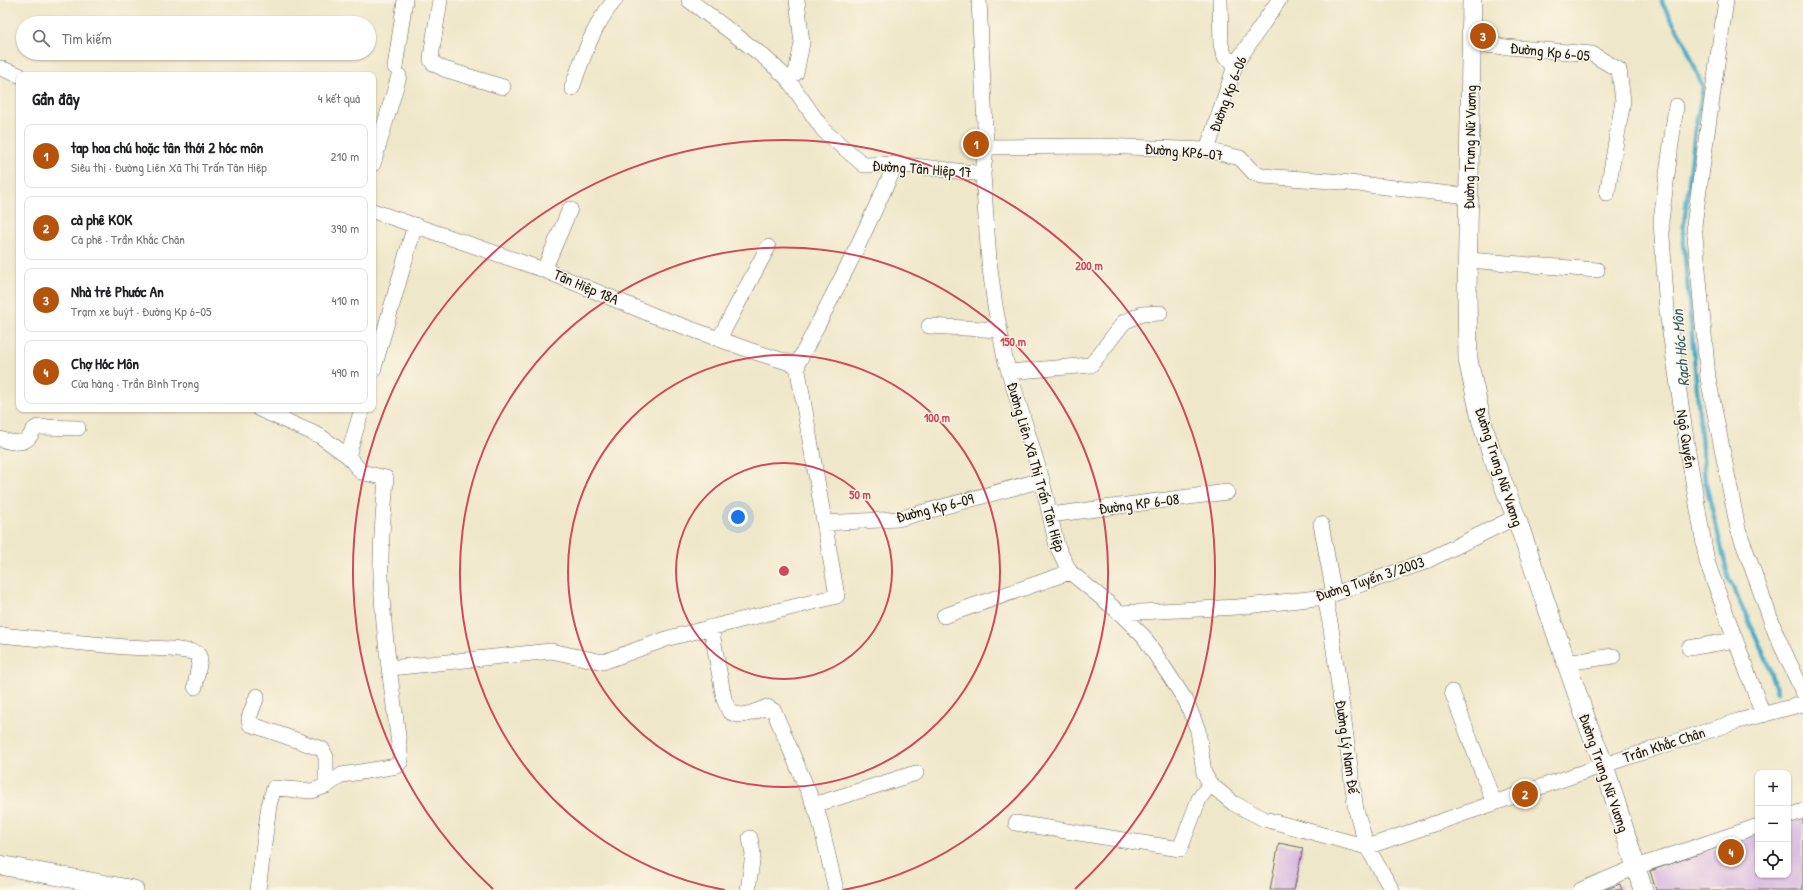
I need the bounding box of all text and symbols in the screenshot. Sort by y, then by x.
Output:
search box [16,16,376,60]
pin: 3 [1470,21,1496,51]
icon: search [30,27,52,49]
text: Tìm kiếm [62,28,112,49]
street label: Đường Kp 6-05 [1509,37,1592,66]
street label: Đường Kp 6-06 [1203,53,1252,135]
street label: Đường Trưng Nữ Vương [1458,84,1481,209]
text: Gần đây [32,87,80,110]
text: 4 kết quả [318,89,360,107]
pin: 1 [963,129,989,159]
text: tap hoa chú hoặc tân thới 2 hóc môn [71,137,263,158]
street label: Đường KP6-07 [1144,138,1224,165]
text: 1 [44,147,48,165]
text: 210 m [331,147,359,165]
street label: Đường Tân Hiệp 17 [872,155,972,182]
text: Siêu thị · Đường Liên Xã Thị Trấn Tân Hiệp [71,158,267,176]
text: cà phê KOK [71,209,132,230]
text: 2 [43,219,49,237]
text: 390 m [331,219,359,237]
text: Cà phê · Trần Khắc Chân [71,230,185,248]
text: 200 m [1075,257,1103,274]
street label: Tân Hiệp 18A [551,263,622,310]
text: Nhà trẻ Phước An [71,281,164,302]
text: 3 [43,291,49,309]
text: 410 m [332,291,359,309]
text: Trạm xe buýt · Đường Kp 6-05 [71,302,211,320]
water label: Rạch Hóc Môn [1666,307,1694,387]
text: 150 m [1000,333,1026,350]
text: Chợ Hóc Môn [71,353,139,374]
text: 4 [44,363,48,381]
text: 490 m [332,363,359,381]
text: Cửa hàng · Trần Bình Trọng [71,374,199,392]
street label: Đường Liên Xã Thị Trấn Tân Hiệp [1002,380,1071,555]
street label: Đường Trưng Nữ Vương [1470,405,1529,529]
street label: Ngô Quyền [1672,408,1702,470]
text: 100 m [924,409,950,426]
text: 50 m [849,486,871,503]
street label: Đường Kp 6-09 [894,488,976,527]
street label: Đường KP 6-08 [1097,488,1180,519]
your location [728,507,748,527]
street label: Đường Tuyến 3/2003 [1313,551,1427,606]
centre of rings [777,564,791,578]
street label: Đường Lý Nam Đế [1331,699,1365,796]
street label: Đường Trưng Nữ Vương [1574,711,1635,835]
street label: Trần Khắc Chân [1620,721,1708,768]
map controls [1755,770,1791,878]
button: + [1755,770,1791,806]
pin: 2 [1512,779,1538,809]
button: − [1755,806,1791,842]
pin: 4 [1718,837,1744,867]
button: locate [1755,842,1791,878]

